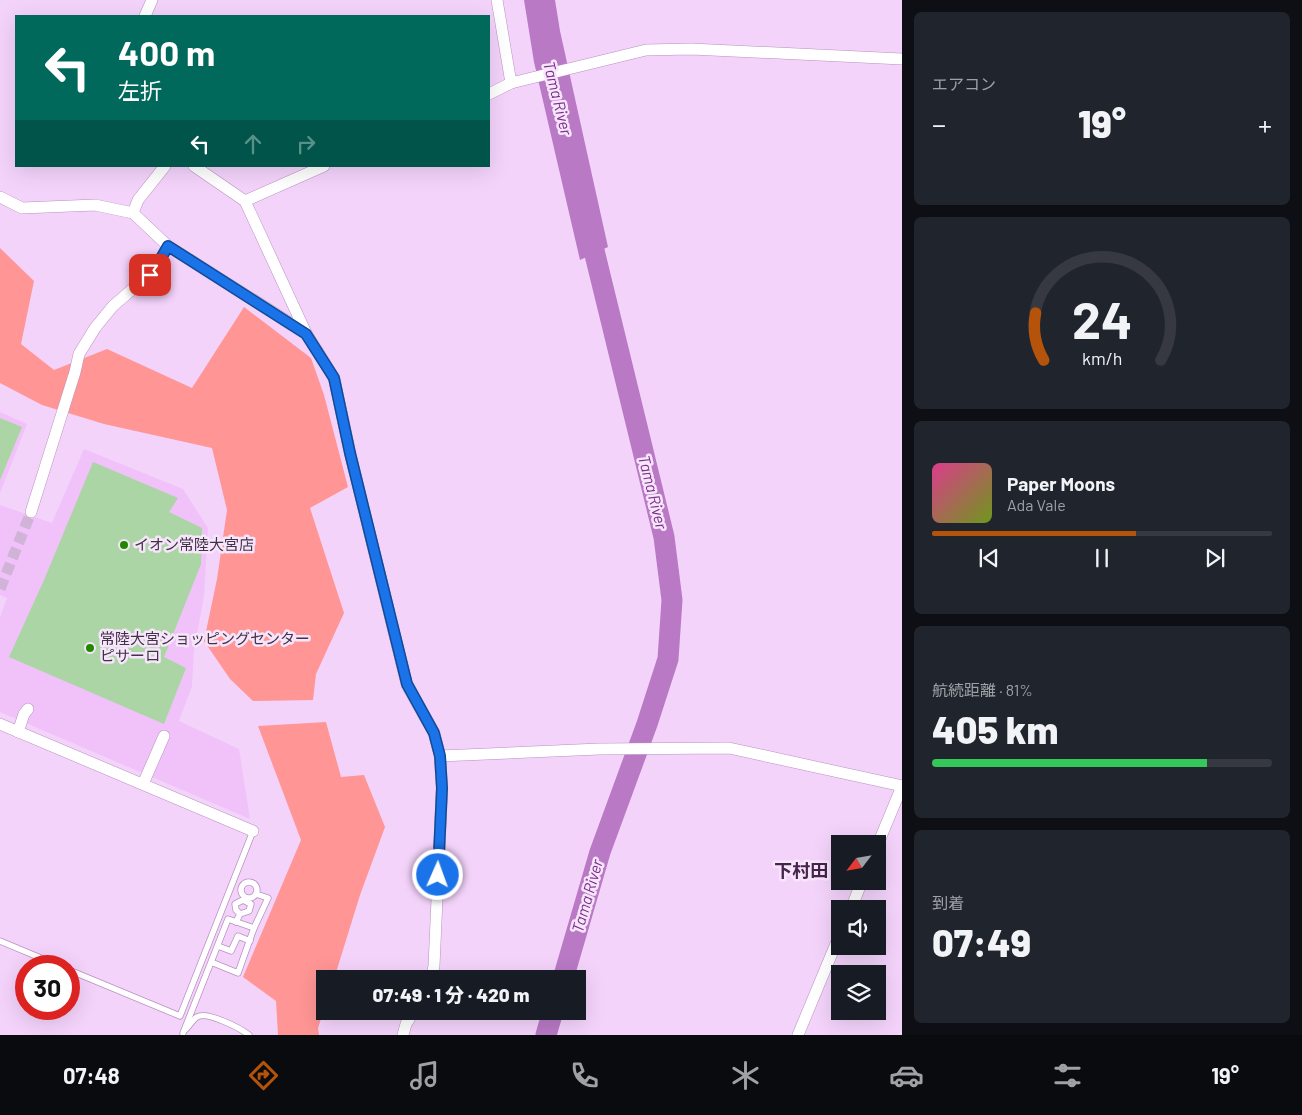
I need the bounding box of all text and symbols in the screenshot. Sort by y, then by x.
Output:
text: 400 m [118,31,215,73]
icon: left [35,35,100,100]
water label: Tama River [540,59,577,138]
text: エアコン [932,74,996,93]
text: 左折 [118,77,162,103]
text: 19° [1078,100,1126,146]
text: − [932,107,946,141]
text: + [1258,107,1272,141]
icon: left [186,130,214,158]
icon: ahead [239,130,267,158]
icon: right [292,130,320,158]
pin [129,254,171,296]
icon: arrive [136,261,164,289]
text: 24 [1072,287,1132,349]
text: km/h [1082,347,1122,369]
water label: Tama River [635,453,672,532]
text: Paper Moons [1007,472,1115,495]
text: Ada Vale [1007,495,1066,514]
place label: イオン常陸大宮店 [134,535,254,553]
marker: イオン常陸大宮店 [118,539,130,551]
icon: previous [975,544,1003,572]
icon: pause [1088,544,1116,572]
icon: next [1201,544,1229,572]
place label: 常陸大宮ショッピングセンター ピサーロ [100,629,310,664]
marker: 常陸大宮ショッピングセンター ピサーロ [84,642,96,654]
text: 航続距離 · 81% [932,680,1033,699]
text: 405 km [932,706,1058,752]
north arrow [831,835,886,890]
map controls [831,835,886,1020]
position arrow [411,848,463,900]
water label: Tama River [567,856,606,935]
district label: 下村田 [774,859,828,881]
text: 到着 [932,893,964,912]
button: sound [831,900,886,955]
text: 07:49 [932,919,1031,965]
speed limit sign: 30 [15,955,80,1020]
button: layers [831,965,886,1020]
text: 07:49 · 1 分 · 420 m [373,983,529,1006]
icon: directions [246,1058,281,1093]
icon: music [407,1058,442,1093]
icon: phone [567,1058,602,1093]
icon: climate [728,1058,763,1093]
icon: car [889,1058,924,1093]
icon: filters [1050,1058,1085,1093]
text: 07:48 [63,1062,120,1088]
text: 19° [1211,1062,1239,1088]

